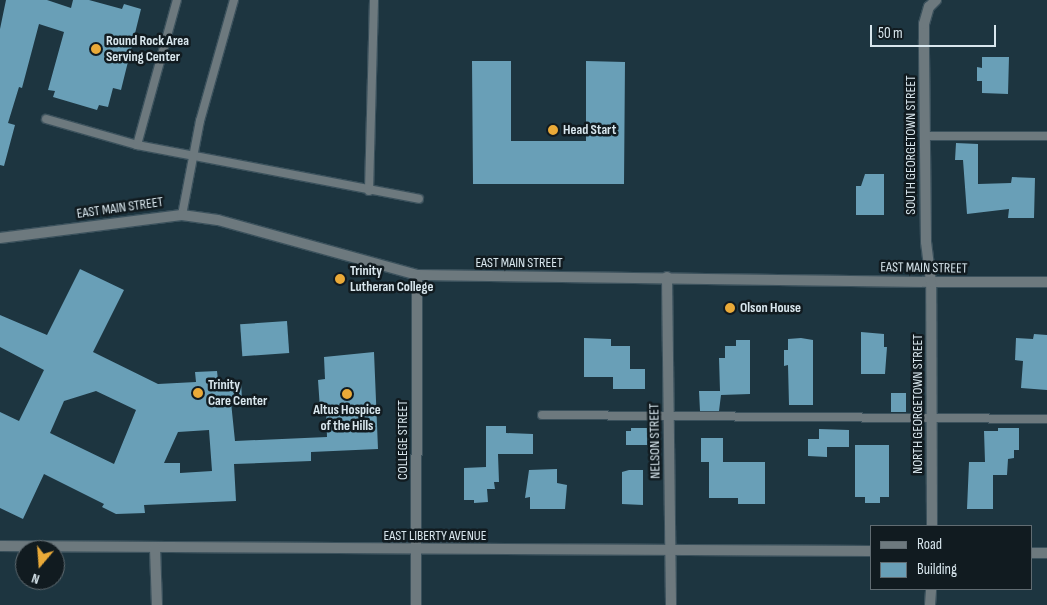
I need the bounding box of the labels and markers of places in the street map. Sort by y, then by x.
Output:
place label: Round Rock Area Serving Center [106,33,189,65]
marker: Round Rock Area Serving Center [90,43,102,55]
place label: Head Start [563,122,616,138]
marker: Head Start [547,124,559,136]
place label: Trinity Lutheran College [350,263,433,296]
marker: Trinity Lutheran College [334,273,346,285]
place label: Olson House [740,300,801,316]
marker: Olson House [724,302,736,314]
place label: Trinity Care Center [208,377,267,410]
marker: Trinity Care Center [192,387,204,399]
marker: Altus Hospice of the Hills [341,388,353,400]
place label: Altus Hospice of the Hills [313,402,381,434]

